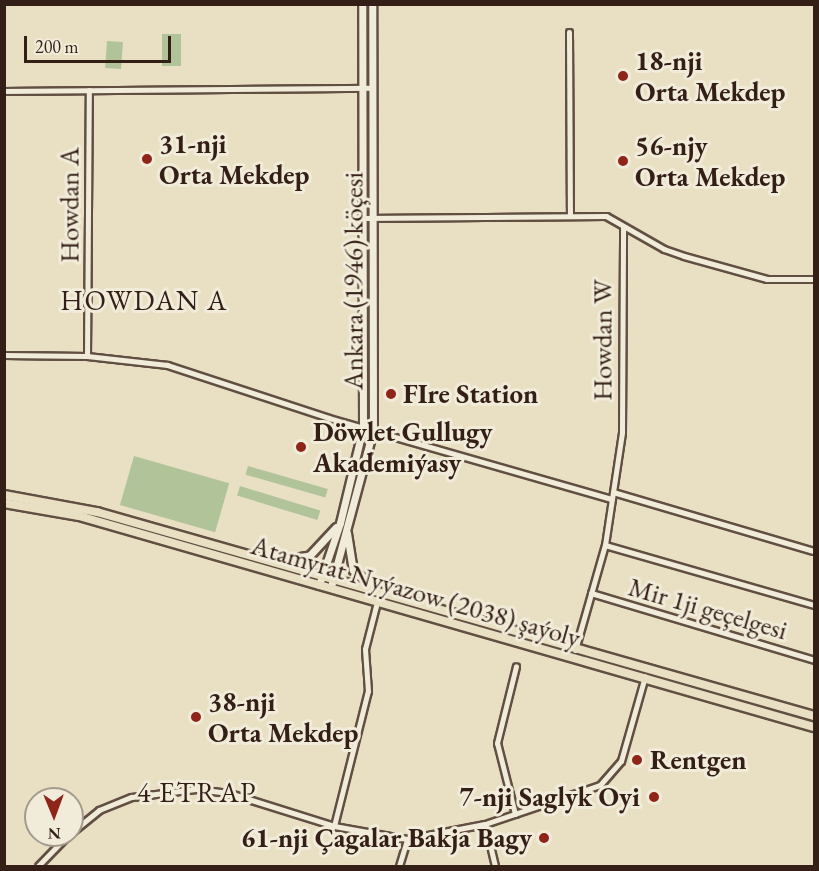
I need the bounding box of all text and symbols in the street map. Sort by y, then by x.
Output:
scale bar [27,24,174,62]
text: 200 m [35,35,79,58]
place label: 18-nji Orta Mekdep [635,44,785,107]
marker: 18-nji Orta Mekdep [616,69,630,83]
place label: 31-nji Orta Mekdep [159,127,309,190]
place label: 56-njy Orta Mekdep [635,129,785,192]
street label: Howdan A [53,147,85,263]
marker: 31-nji Orta Mekdep [140,152,154,166]
marker: 56-njy Orta Mekdep [616,154,630,168]
street label: Ankara (1946) köçesi [337,172,369,390]
street label: Howdan W [586,279,618,401]
district label: HOWDAN A [60,283,228,317]
place label: FIre Station [403,378,538,410]
marker: FIre Station [384,387,398,401]
place label: Döwlet Gullugy Akademiýasy [313,415,493,478]
marker: Döwlet Gullugy Akademiýasy [294,440,308,454]
street label: Atamyrat Nyýazow (2038) şaýoly [248,528,584,654]
street label: Mir 1ji geçelgesi [625,570,791,646]
place label: 38-nji Orta Mekdep [208,685,358,748]
marker: 38-nji Orta Mekdep [189,710,203,724]
place label: Rentgen [650,744,747,776]
marker: Rentgen [628,751,646,769]
district label: 4 ETRAP [137,775,257,809]
place label: 7-nji Saglyk Oyi [459,781,640,813]
north arrow [24,787,84,847]
marker: 7-nji Saglyk Oyi [645,788,663,806]
place label: 61-nji Çagalar Bakja Bagy [241,822,532,854]
text: N [48,823,61,844]
marker: 61-nji Çagalar Bakja Bagy [537,831,551,845]

